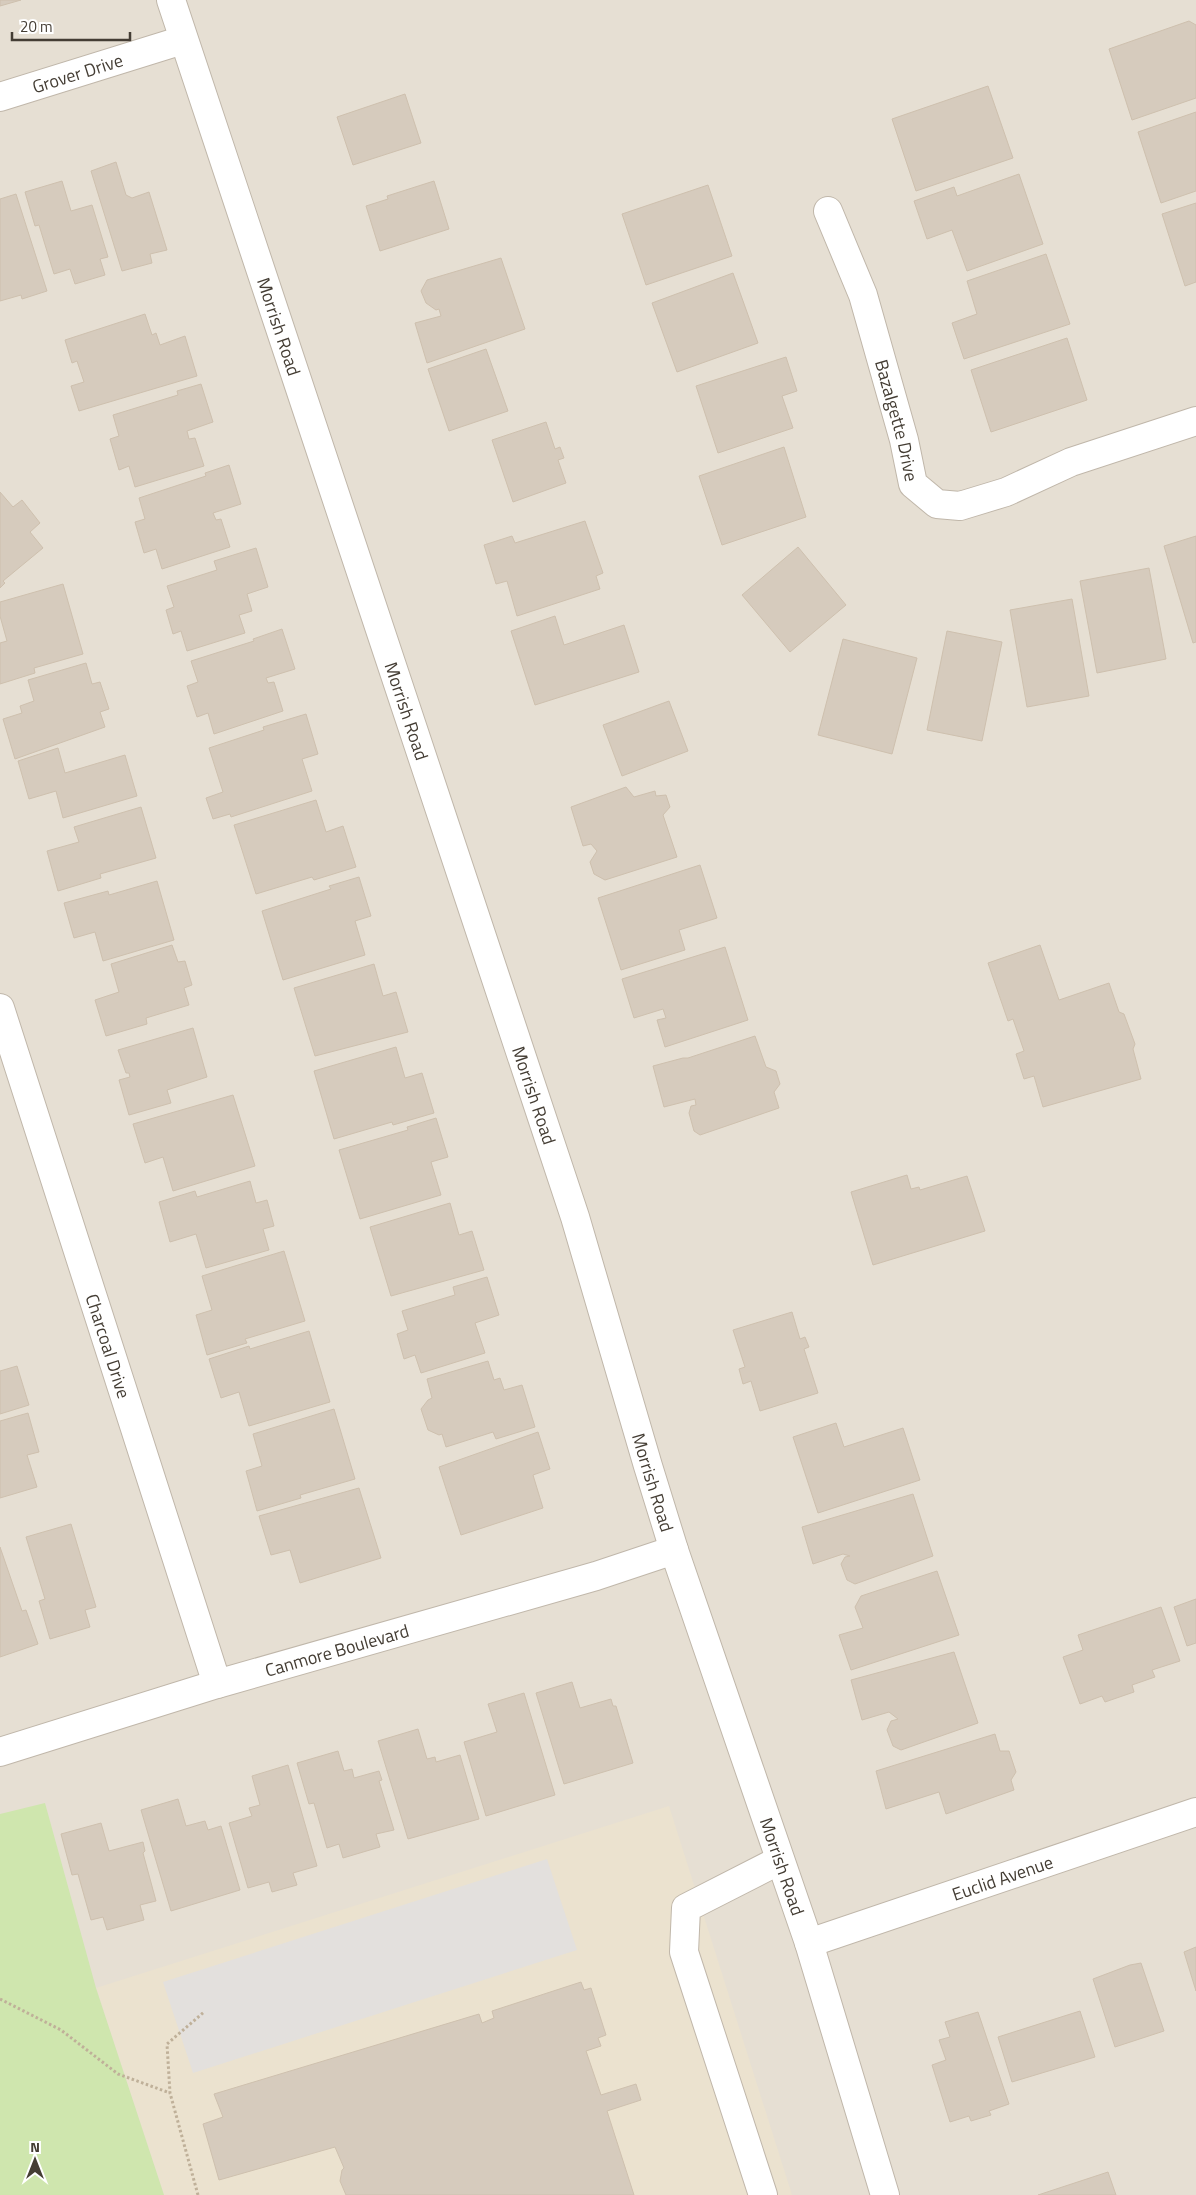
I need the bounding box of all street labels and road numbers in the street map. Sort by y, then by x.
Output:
street label: Grover Drive [29,46,126,100]
street label: Morrish Road [250,274,308,379]
street label: Bazalgette Drive [868,356,926,484]
street label: Morrish Road [378,658,436,764]
street label: Morrish Road [506,1043,563,1148]
street label: Charcoal Drive [79,1290,138,1402]
street label: Morrish Road [626,1430,681,1535]
street label: Canmore Boulevard [262,1617,412,1683]
street label: Morrish Road [753,1814,812,1919]
street label: Euclid Avenue [948,1848,1056,1907]

